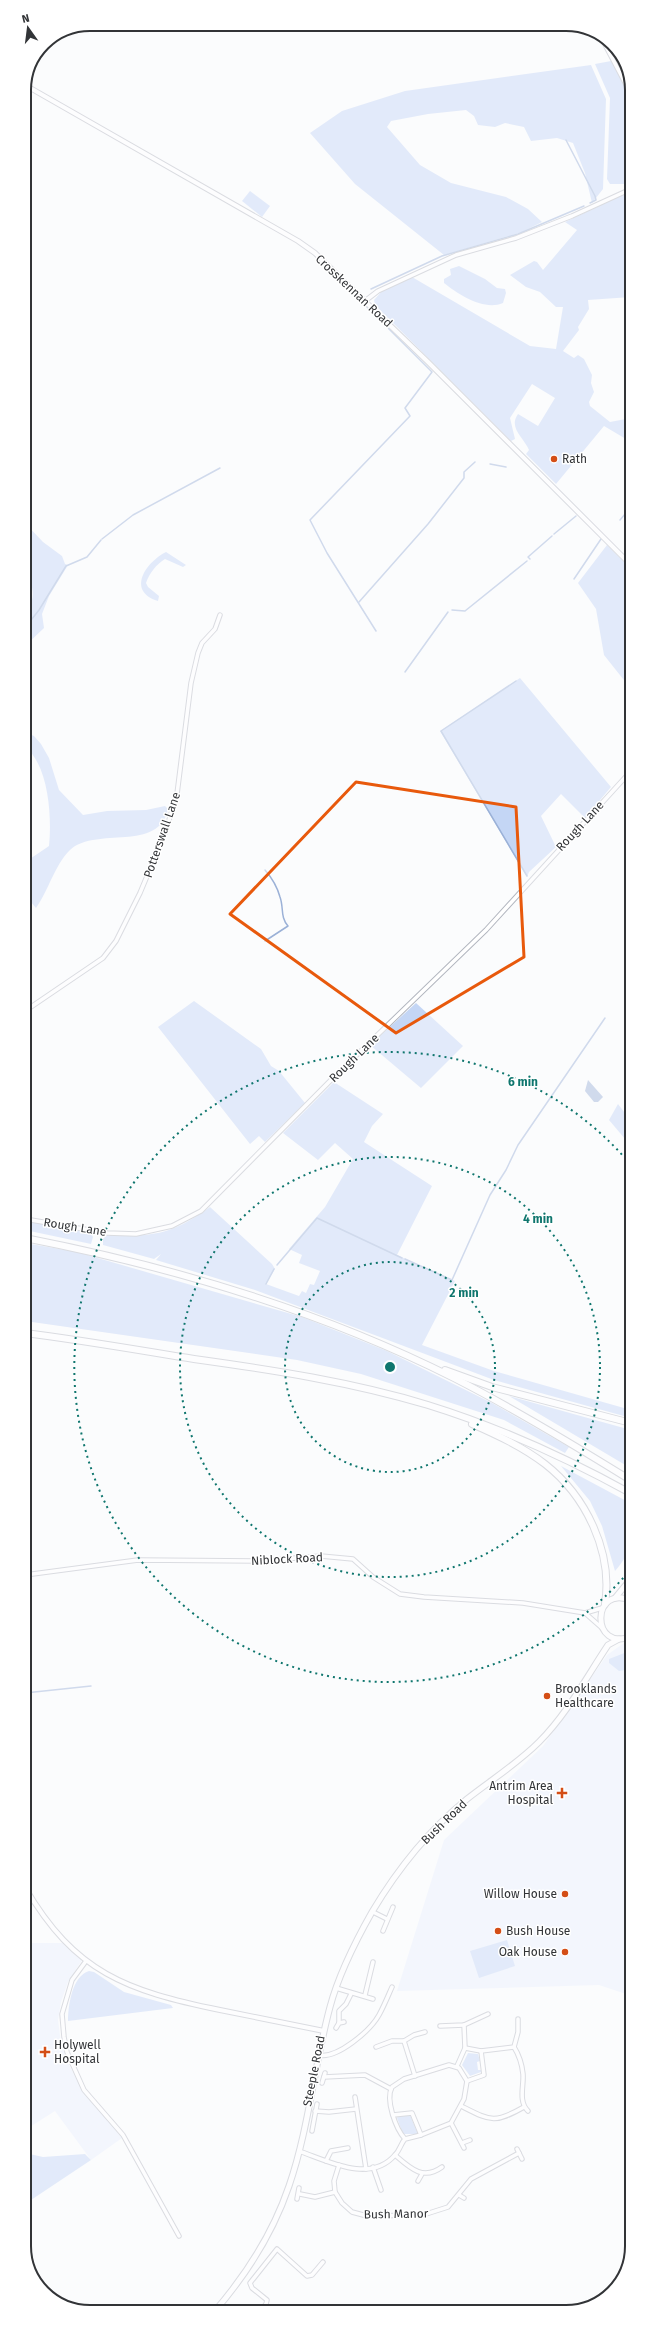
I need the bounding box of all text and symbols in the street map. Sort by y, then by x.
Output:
north arrow [8,8,48,48]
text: N [21,12,31,26]
street label: Crosskennan Road [313,252,395,330]
place label: Rath [562,452,587,466]
marker: Rath [549,454,559,464]
street label: Potterswall Lane [141,790,183,880]
street label: Rough Lane [553,798,607,854]
street label: Rough Lane [326,1031,382,1085]
text: 6 min [508,1075,538,1089]
text: 4 min [523,1212,553,1226]
street label: Rough Lane [43,1215,107,1239]
text: 2 min [449,1286,479,1300]
centre of rings [383,1360,397,1374]
street label: Niblock Road [251,1550,323,1568]
place label: Brooklands Healthcare [555,1682,617,1710]
marker: Brooklands Healthcare [542,1691,552,1701]
place label: Antrim Area Hospital [489,1779,553,1807]
marker: Antrim Area Hospital [556,1787,568,1799]
street label: Bush Road [418,1797,470,1847]
place label: Willow House [484,1887,557,1901]
marker: Willow House [560,1889,570,1899]
place label: Bush House [506,1924,570,1938]
marker: Bush House [493,1926,503,1936]
place label: Oak House [499,1945,557,1959]
marker: Oak House [560,1947,570,1957]
street label: Steeple Road [300,2034,328,2108]
place label: Holywell Hospital [54,2038,101,2066]
marker: Holywell Hospital [39,2046,51,2058]
street label: Bush Manor [364,2206,429,2222]

